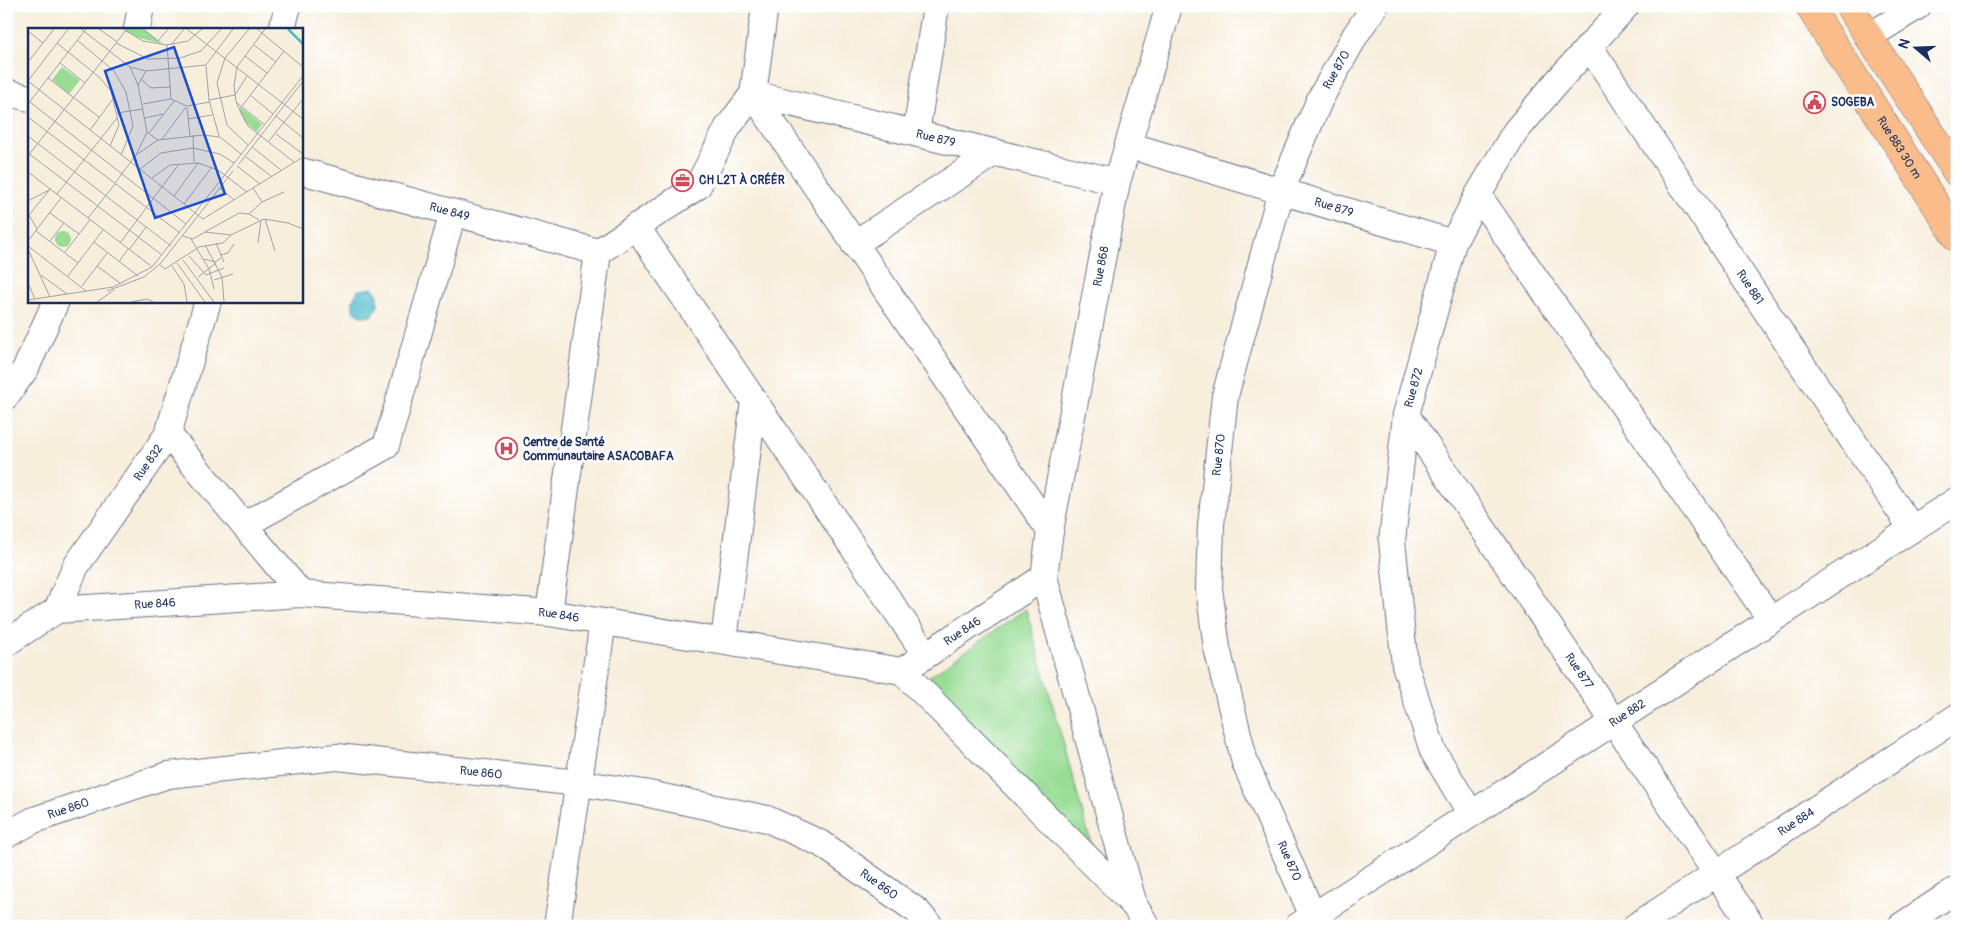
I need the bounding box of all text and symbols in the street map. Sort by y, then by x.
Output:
north arrow [1890,22,1940,72]
inset map [28,28,302,302]
text: N [1895,37,1914,51]
street label: Rue 870 [1319,48,1353,92]
public building icon: SOGEBA [1803,90,1827,114]
place label: SOGEBA [1831,95,1875,110]
street label: Rue 883 30 m [1874,114,1925,182]
street label: Rue 879 [914,126,957,150]
office icon: CH L2T À CRÉÉR [671,168,695,192]
place label: CH L2T À CRÉÉR [699,172,785,188]
street label: Rue 879 [1312,194,1355,220]
street label: Rue 849 [428,199,471,224]
street label: Rue 868 [1090,245,1112,288]
street label: Rue 881 [1733,267,1767,307]
street label: Rue 872 [1401,366,1426,409]
street label: Rue 870 [1209,433,1228,477]
place label: Centre de Santé Communautaire ASACOBAFA [523,435,674,464]
hospital icon: Centre de Santé Communautaire ASACOBAFA [495,437,519,461]
street label: Rue 832 [130,441,166,484]
street label: Rue 846 [134,595,176,612]
street label: Rue 846 [538,605,581,625]
street label: Rue 846 [941,613,984,649]
street label: Rue 877 [1562,650,1597,692]
street label: Rue 882 [1606,696,1648,730]
street label: Rue 860 [459,763,503,782]
street label: Rue 860 [46,795,91,822]
street label: Rue 884 [1775,804,1817,839]
street label: Rue 870 [1274,839,1304,883]
street label: Rue 860 [857,866,901,903]

